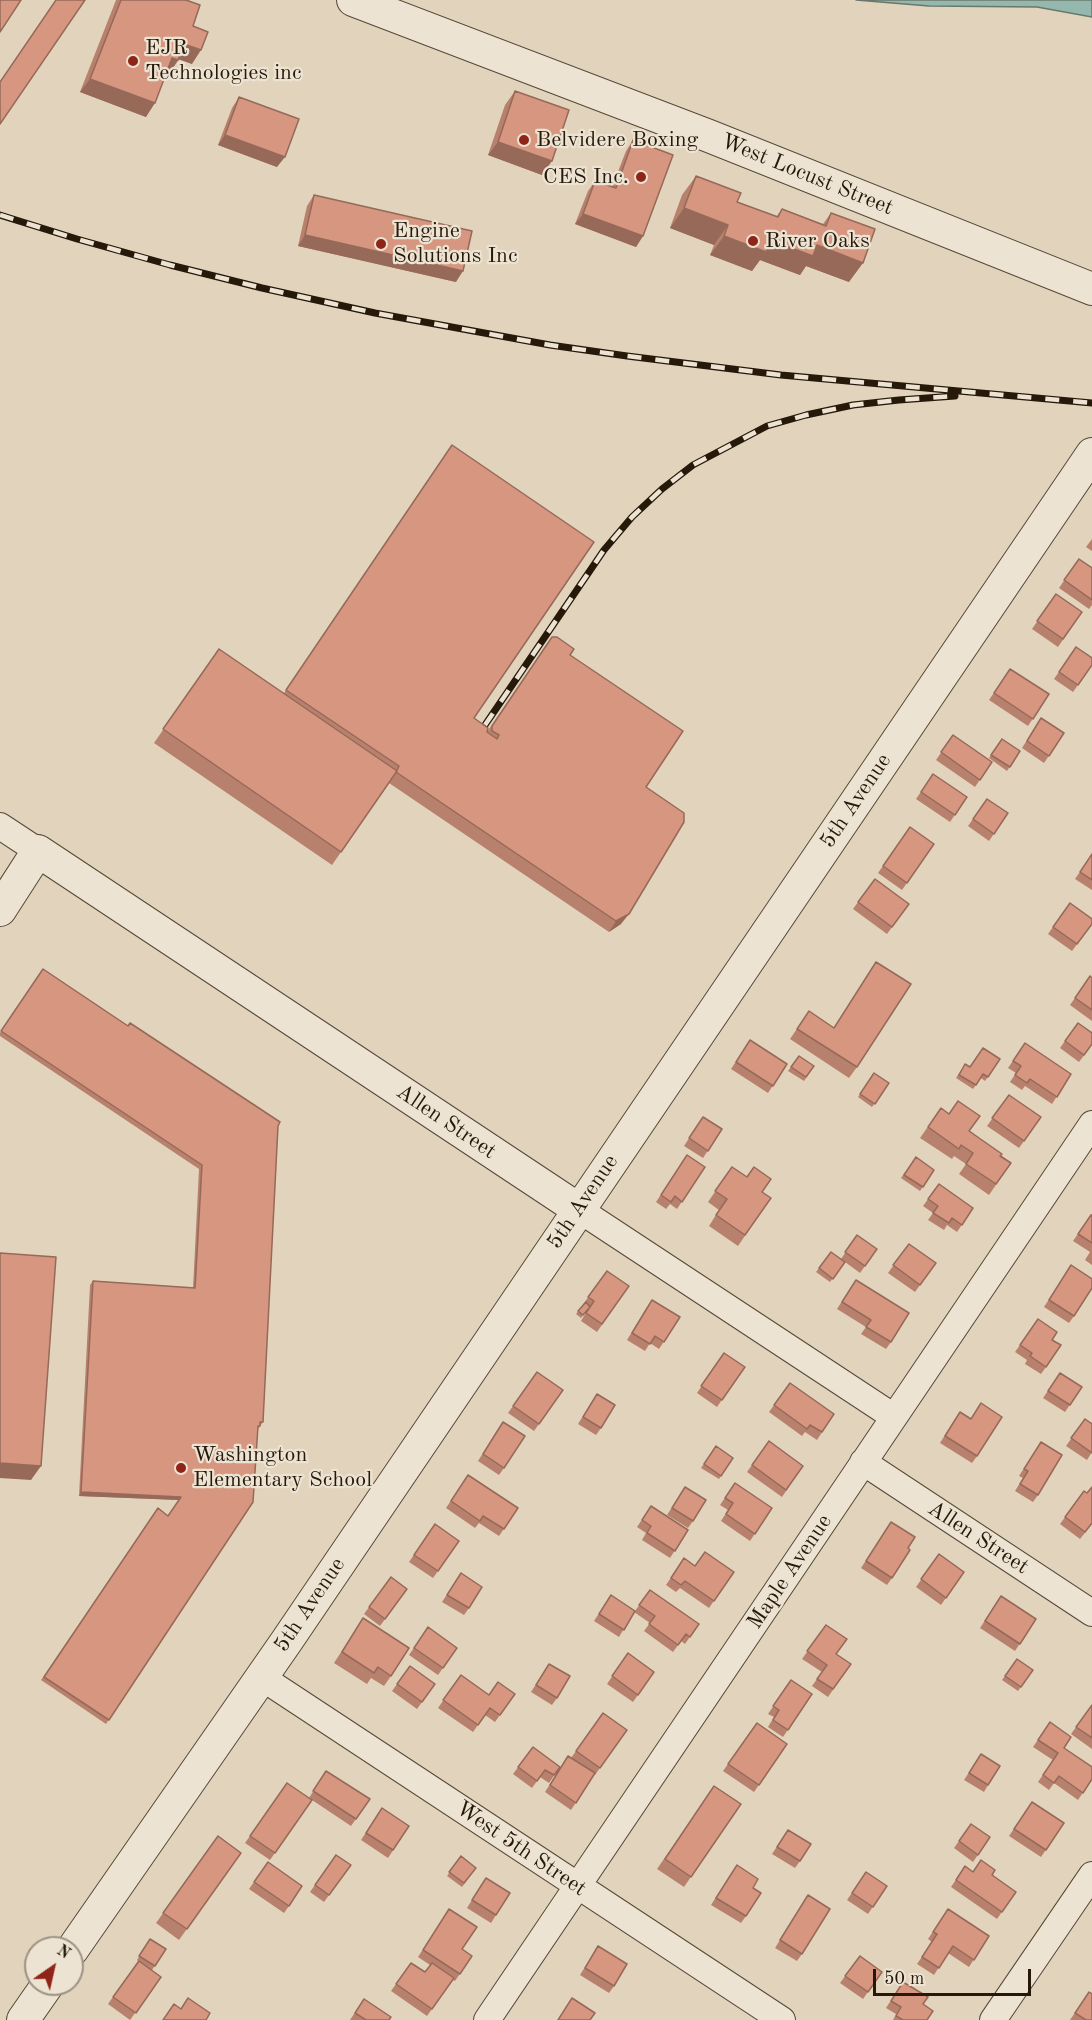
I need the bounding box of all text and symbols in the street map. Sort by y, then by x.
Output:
place label: EJR Technologies inc [145,35,302,86]
marker: EJR Technologies inc [126,54,140,68]
place label: Belvidere Boxing [536,127,698,153]
street label: West Locust Street [717,128,897,222]
marker: Belvidere Boxing [517,133,531,147]
place label: CES Inc. [543,164,629,190]
marker: CES Inc. [634,170,648,184]
place label: Engine Solutions Inc [393,218,518,270]
place label: River Oaks [765,228,870,254]
marker: River Oaks [746,234,760,248]
marker: Engine Solutions Inc [374,237,388,251]
street label: 5th Avenue [815,749,897,853]
street label: Allen Street [391,1079,501,1165]
street label: 5th Avenue [542,1150,624,1254]
place label: Washington Elementary School [193,1442,372,1494]
marker: Washington Elementary School [174,1461,188,1475]
street label: Allen Street [923,1496,1033,1580]
street label: Maple Avenue [742,1510,838,1634]
street label: 5th Avenue [269,1553,351,1657]
street label: West 5th Street [451,1796,591,1902]
north arrow [24,1936,84,1996]
text: N [53,1943,72,1963]
scale bar [876,1957,1034,1995]
text: 50 m [884,1970,924,1988]

